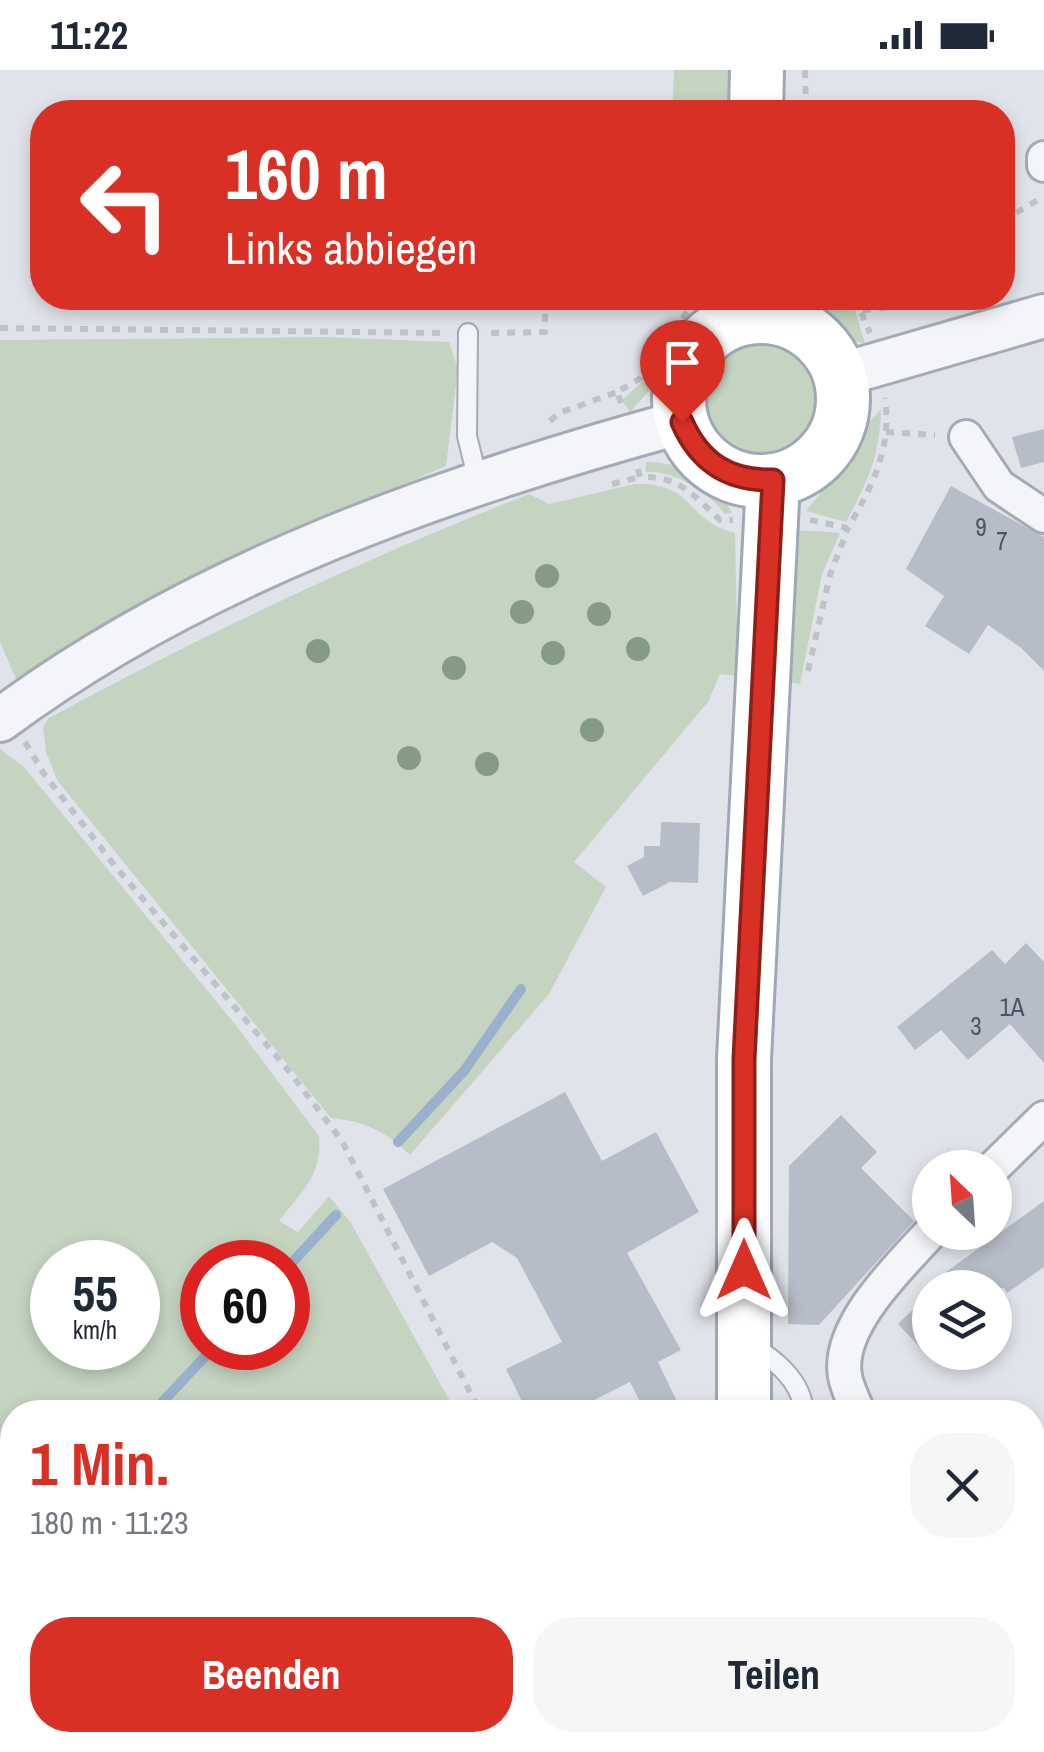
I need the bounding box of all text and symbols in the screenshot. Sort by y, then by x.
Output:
text: 11:22 [50,10,128,61]
text: 160 m [225,127,388,221]
icon: left [60,140,190,270]
text: Links abbiegen [225,217,477,278]
pin [640,320,725,423]
icon: arrive [655,335,710,390]
house number: 9 [975,510,987,544]
house number: 7 [996,524,1008,558]
house number: 1A [999,990,1025,1024]
house number: 3 [970,1009,982,1043]
north arrow [912,1150,1012,1250]
map controls [912,1150,1012,1370]
position arrow [692,1218,796,1322]
speed limit sign: 60 [180,1240,310,1370]
text: 55 [72,1259,118,1327]
button: layers [912,1270,1012,1370]
text: km/h [73,1313,117,1347]
text: 1 Min. [30,1423,169,1504]
button: close [910,1433,1015,1538]
text: 180 m · 11:23 [30,1501,189,1544]
button: Beenden [30,1617,513,1732]
button: Teilen [533,1617,1015,1732]

